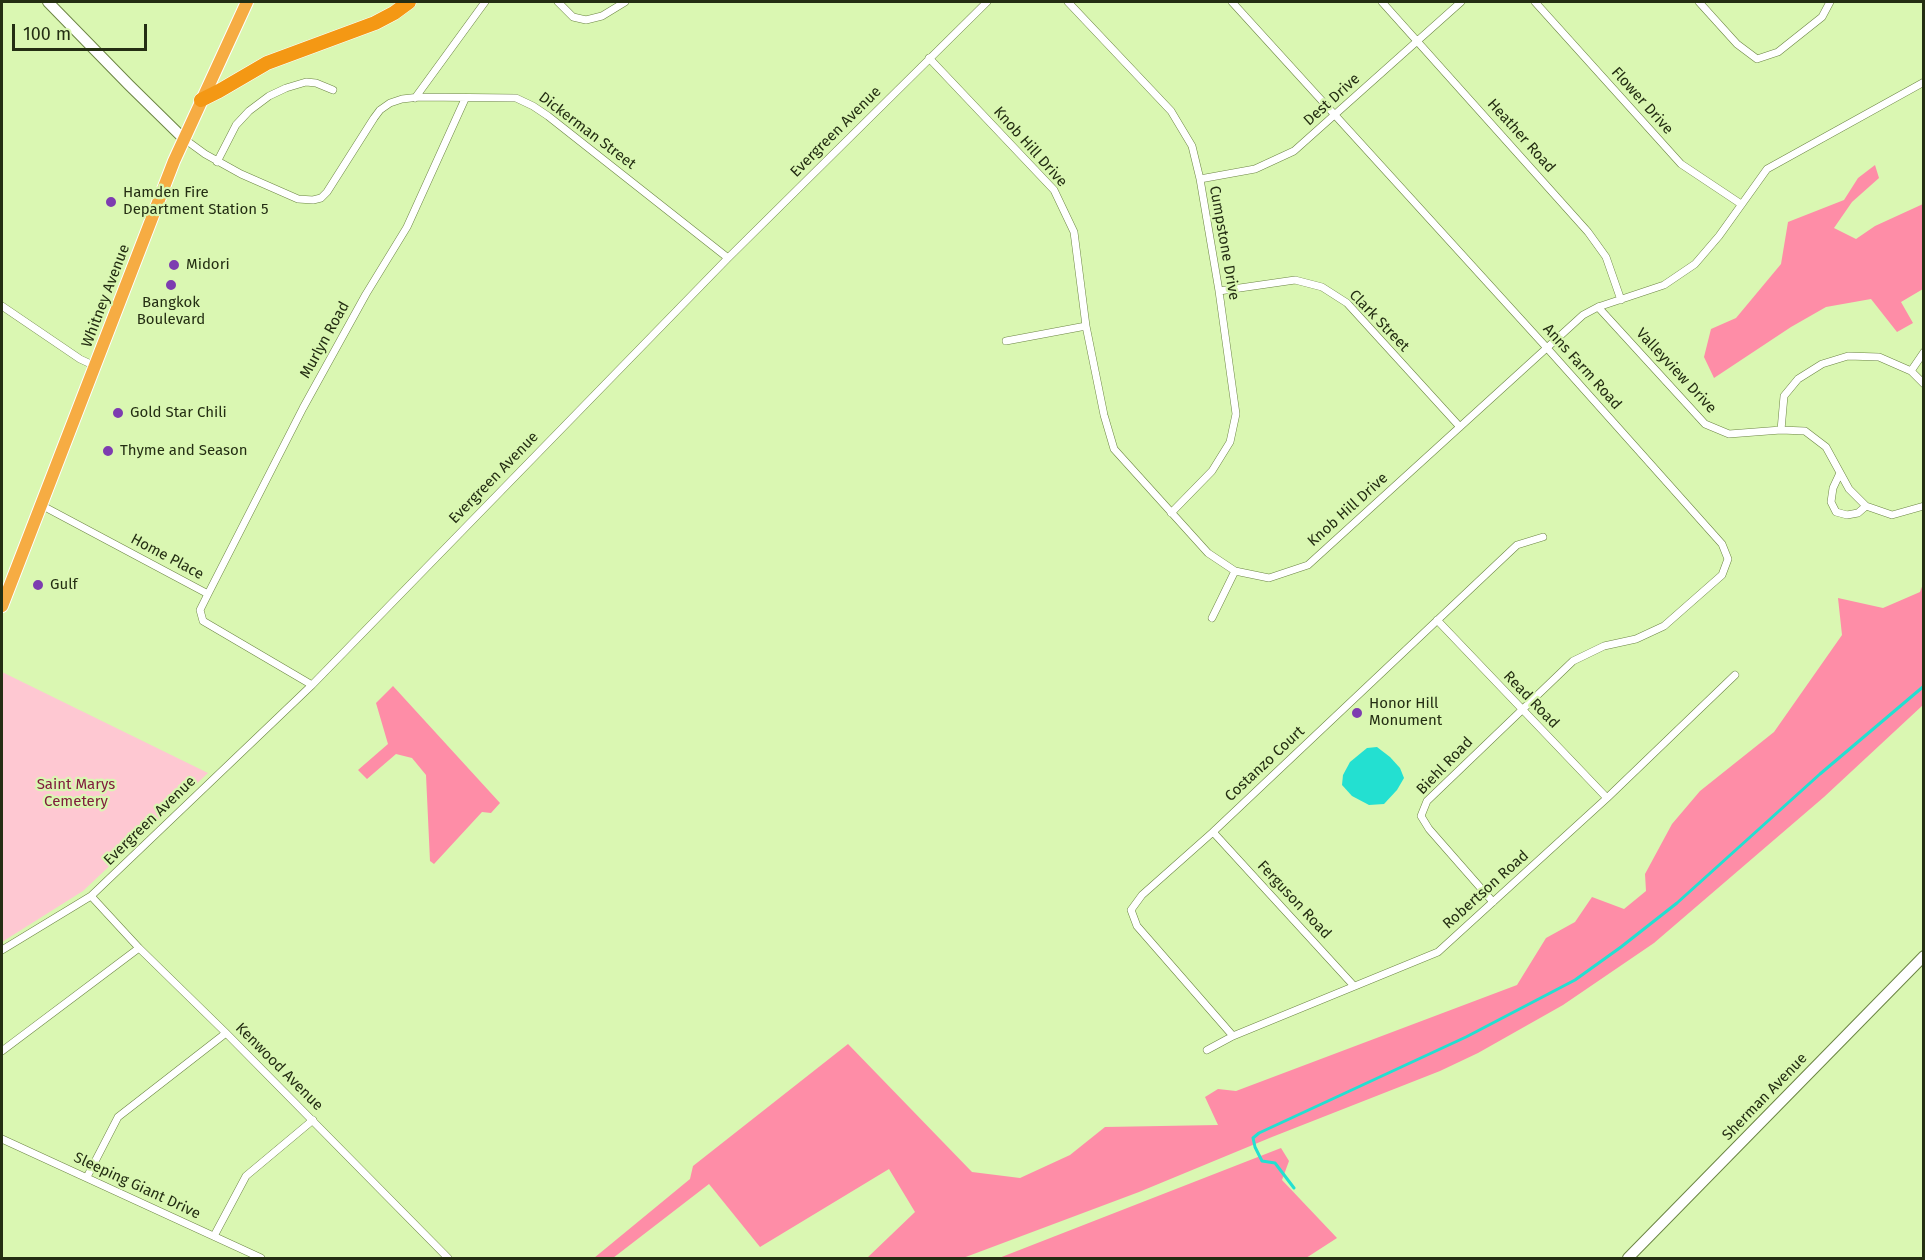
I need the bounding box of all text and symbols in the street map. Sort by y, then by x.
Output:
scale bar [15,12,150,50]
text: 100 m [23,23,71,45]
street label: Flower Drive [1607,64,1677,138]
street label: Dest Drive [1300,70,1364,130]
street label: Evergreen Avenue [787,83,885,181]
street label: Dickerman Street [535,89,639,173]
street label: Heather Road [1483,95,1559,177]
street label: Knob Hill Drive [989,103,1071,191]
place label: Hamden Fire Department Station 5 [123,184,268,219]
street label: Cumpstone Drive [1205,184,1243,302]
marker: Hamden Fire Department Station 5 [104,195,118,209]
street label: Whitney Avenue [78,242,134,350]
place label: Midori [186,256,230,274]
marker: Midori [167,258,181,272]
marker: Bangkok Boulevard [164,278,178,292]
street label: Clark Street [1345,286,1413,356]
place label: Bangkok Boulevard [137,294,205,329]
street label: Murlyn Road [296,298,354,382]
street label: Anns Farm Road [1539,320,1625,414]
street label: Valleyview Drive [1632,325,1720,417]
place label: Gold Star Chili [130,404,227,422]
marker: Gold Star Chili [111,406,125,420]
street label: Evergreen Avenue [446,428,542,528]
place label: Thyme and Season [120,442,247,460]
marker: Thyme and Season [101,444,115,458]
street label: Knob Hill Drive [1304,469,1392,551]
street label: Home Place [127,530,207,584]
place label: Gulf [50,576,78,594]
marker: Gulf [31,578,45,592]
street label: Read Road [1499,668,1563,732]
place label: Honor Hill Monument [1369,695,1442,730]
marker: Honor Hill Monument [1350,706,1364,720]
street label: Costanzo Court [1222,723,1308,805]
street label: Biehl Road [1413,733,1477,799]
street label: Evergreen Avenue [100,773,200,869]
park label: Saint Marys Cemetery [37,776,115,811]
street label: Robertson Road [1439,847,1533,933]
street label: Ferguson Road [1253,857,1335,943]
street label: Kenwood Avenue [231,1019,327,1115]
street label: Sherman Avenue [1719,1050,1811,1144]
street label: Sleeping Giant Drive [71,1149,203,1223]

